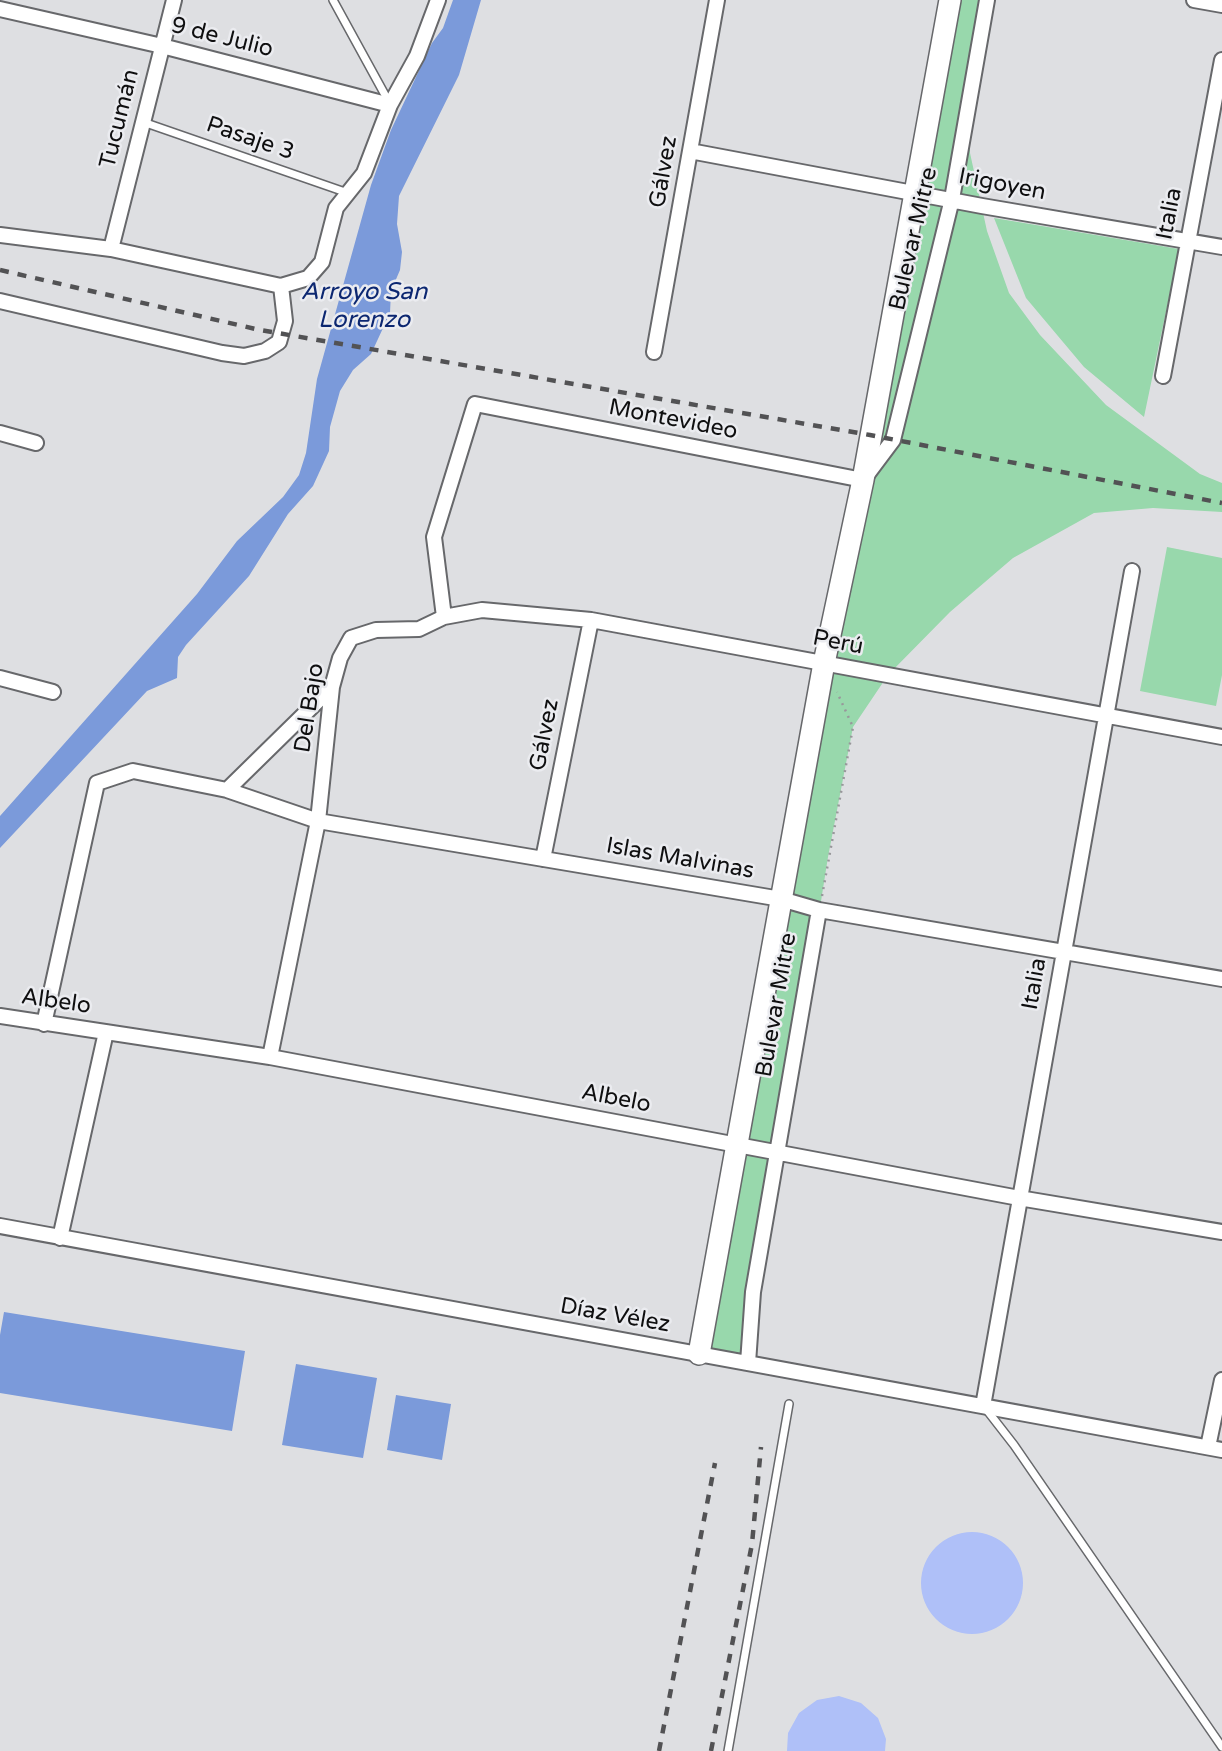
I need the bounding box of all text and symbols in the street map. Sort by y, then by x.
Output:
street label: 9 de Julio [168,12,276,64]
street label: Tucumán [94,67,146,171]
street label: Pasaje 3 [202,111,298,167]
street label: Gálvez [644,134,684,210]
street label: Irigoyen [956,163,1048,207]
street label: Bulevar Mitre [884,165,944,313]
street label: Italia [1151,186,1189,242]
water label: Arroyo San Lorenzo [301,279,427,335]
street label: Montevideo [606,394,740,446]
street label: Perú [810,625,866,661]
street label: Del Bajo [289,661,331,755]
street label: Gálvez [525,697,565,773]
street label: Islas Malvinas [604,832,756,886]
street label: Bulevar Mitre [751,931,803,1079]
street label: Italia [1017,956,1053,1012]
street label: Albelo [19,983,93,1021]
street label: Albelo [579,1079,653,1119]
street label: Díaz Vélez [558,1293,672,1339]

